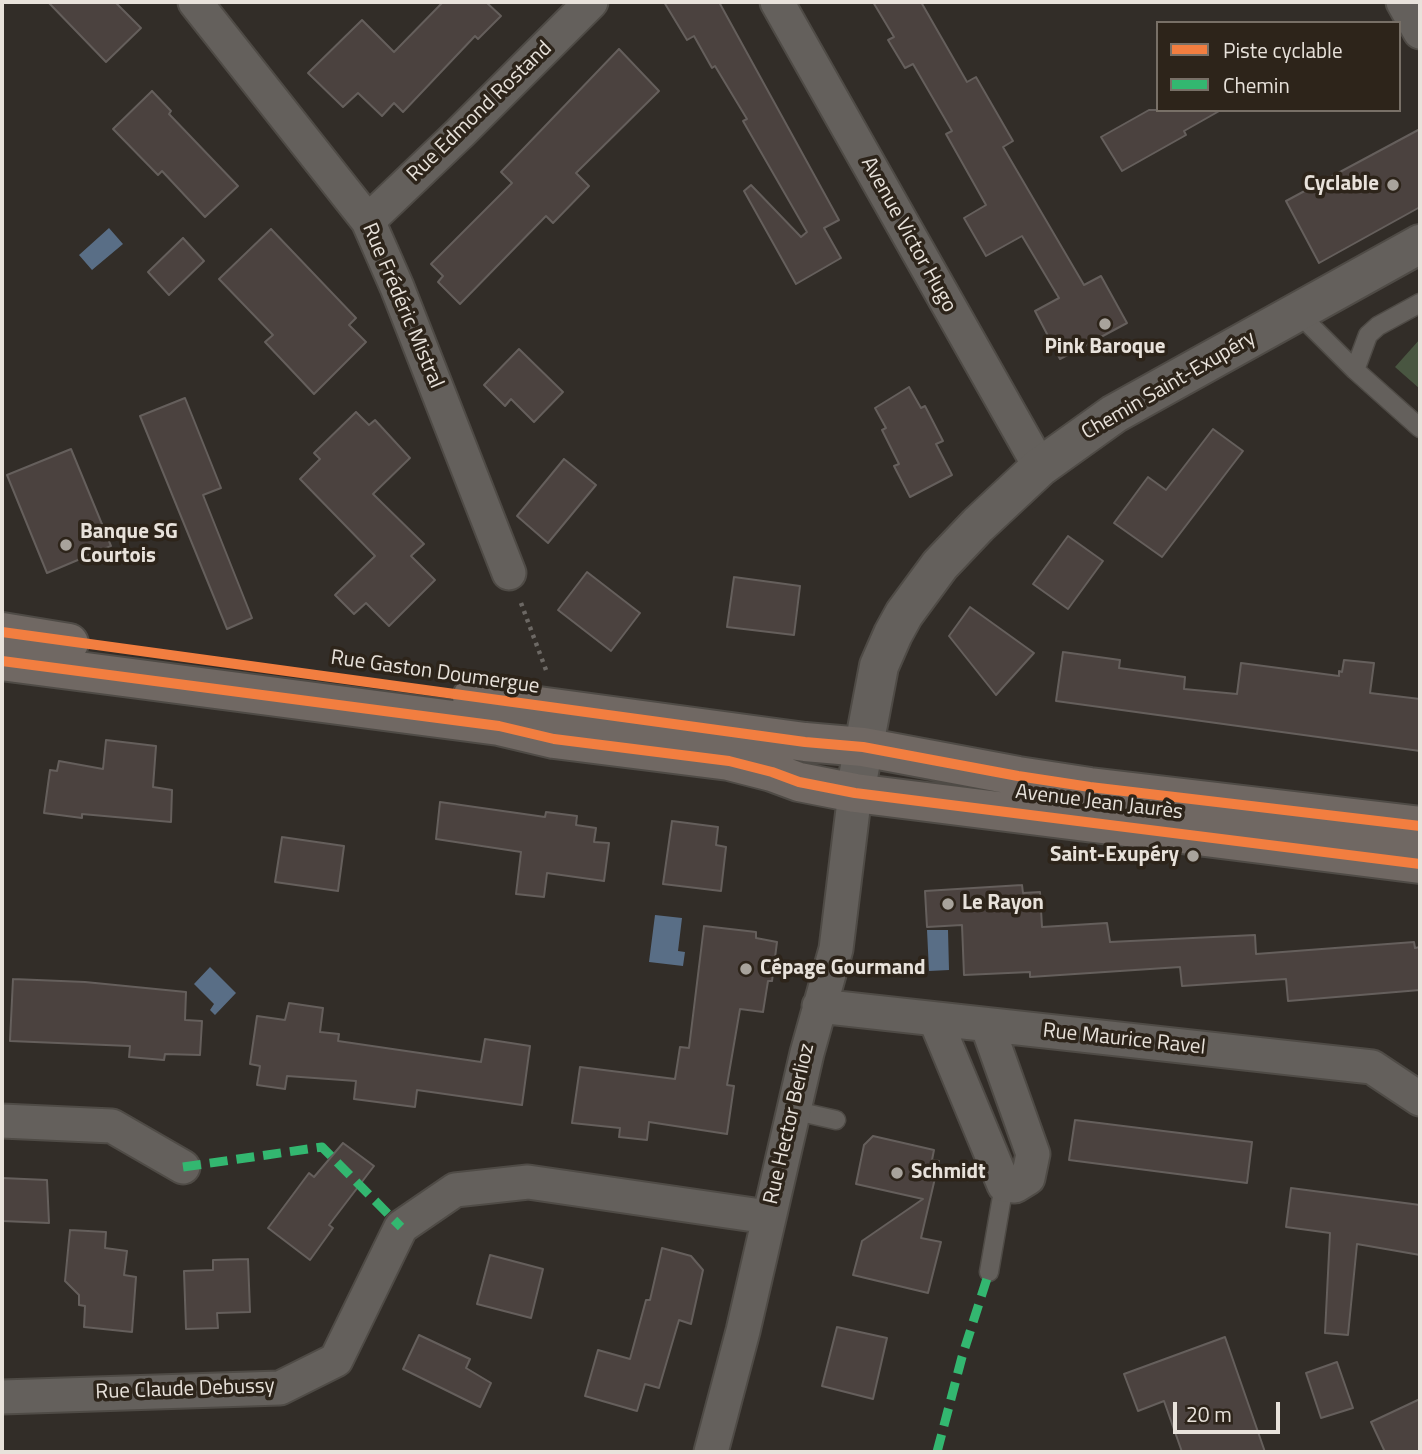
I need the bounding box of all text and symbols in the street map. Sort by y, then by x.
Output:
legend [1156,21,1401,112]
text: Piste cyclable [1223,34,1343,66]
street label: Rue Edmond Rostand [402,36,558,188]
text: Chemin [1223,69,1290,101]
street label: Avenue Victor Hugo [855,153,961,317]
place label: Cyclable [1304,172,1379,198]
marker: Cyclable [1385,177,1401,193]
street label: Rue Frédéric Mistral [356,220,448,392]
marker: Pink Baroque [1097,316,1113,332]
street label: Chemin Saint-Exupéry [1078,326,1260,446]
place label: Pink Baroque [1044,335,1166,361]
place label: Banque SG Courtois [80,520,178,570]
marker: Banque SG Courtois [58,537,74,553]
street label: Rue Gaston Doumergue [329,646,541,700]
street label: Avenue Jean Jaurès [1014,780,1184,826]
place label: Saint-Exupéry [1050,843,1179,869]
marker: Saint-Exupéry [1185,848,1201,864]
place label: Le Rayon [962,891,1044,917]
marker: Le Rayon [940,896,956,912]
place label: Cépage Gourmand [760,956,926,982]
marker: Cépage Gourmand [738,961,754,977]
street label: Rue Maurice Ravel [1041,1019,1207,1061]
street label: Rue Hector Berlioz [759,1041,821,1207]
place label: Schmidt [911,1160,986,1186]
marker: Schmidt [889,1165,905,1181]
street label: Rue Claude Debussy [95,1374,275,1406]
scale bar [1177,1388,1284,1432]
text: 20 m [1186,1398,1232,1430]

